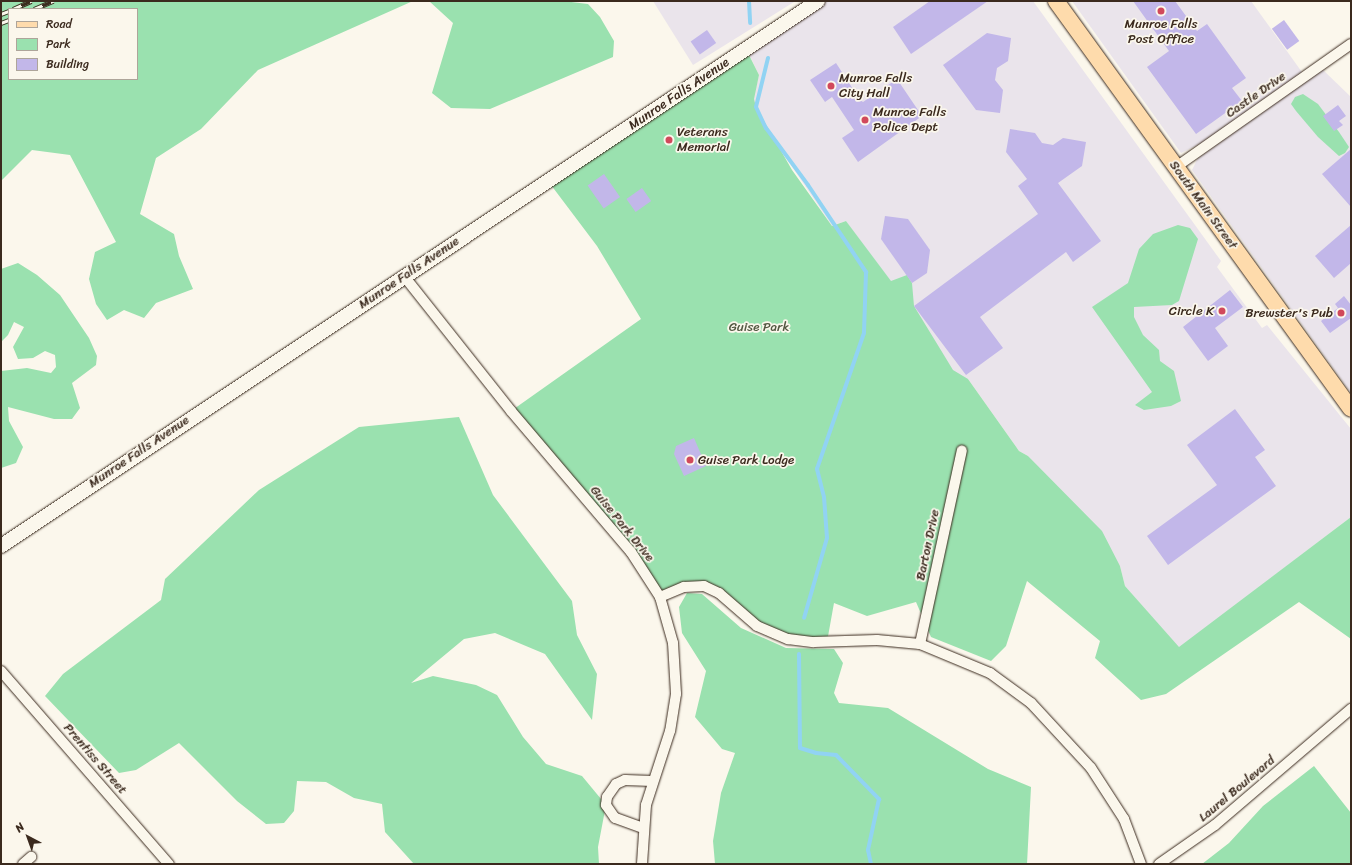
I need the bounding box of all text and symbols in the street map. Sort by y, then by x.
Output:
marker: Munroe Falls Post Office [1156,6,1166,16]
legend [8,8,138,80]
text: Road [46,13,72,35]
place label: Munroe Falls Post Office [1125,17,1197,48]
text: Park [46,33,71,55]
text: Building [46,53,89,75]
street label: Munroe Falls Avenue [626,55,732,133]
street label: Castle Drive [1223,69,1289,121]
place label: Munroe Falls City Hall [839,71,912,102]
marker: Munroe Falls City Hall [826,81,836,91]
place label: Munroe Falls Police Dept [873,105,946,136]
marker: Munroe Falls Police Dept [860,115,870,125]
place label: Veterans Memorial [677,125,730,156]
marker: Veterans Memorial [664,135,674,145]
street label: South Main Street [1165,157,1241,253]
street label: Munroe Falls Avenue [356,234,462,312]
place label: Circle K [1169,303,1214,319]
place label: Brewster's Pub [1245,305,1333,321]
marker: Circle K [1217,306,1227,316]
marker: Brewster's Pub [1336,308,1346,318]
park label: Guise Park [729,319,789,335]
street label: Munroe Falls Avenue [86,413,192,491]
place label: Guise Park Lodge [698,452,795,468]
marker: Guise Park Lodge [685,455,695,465]
street label: Guise Park Drive [586,483,658,565]
street label: Barton Drive [913,508,943,582]
street label: Prentiss Street [60,720,130,798]
street label: Laurel Boulevard [1196,753,1278,825]
north arrow [8,817,48,857]
text: N [11,818,29,837]

